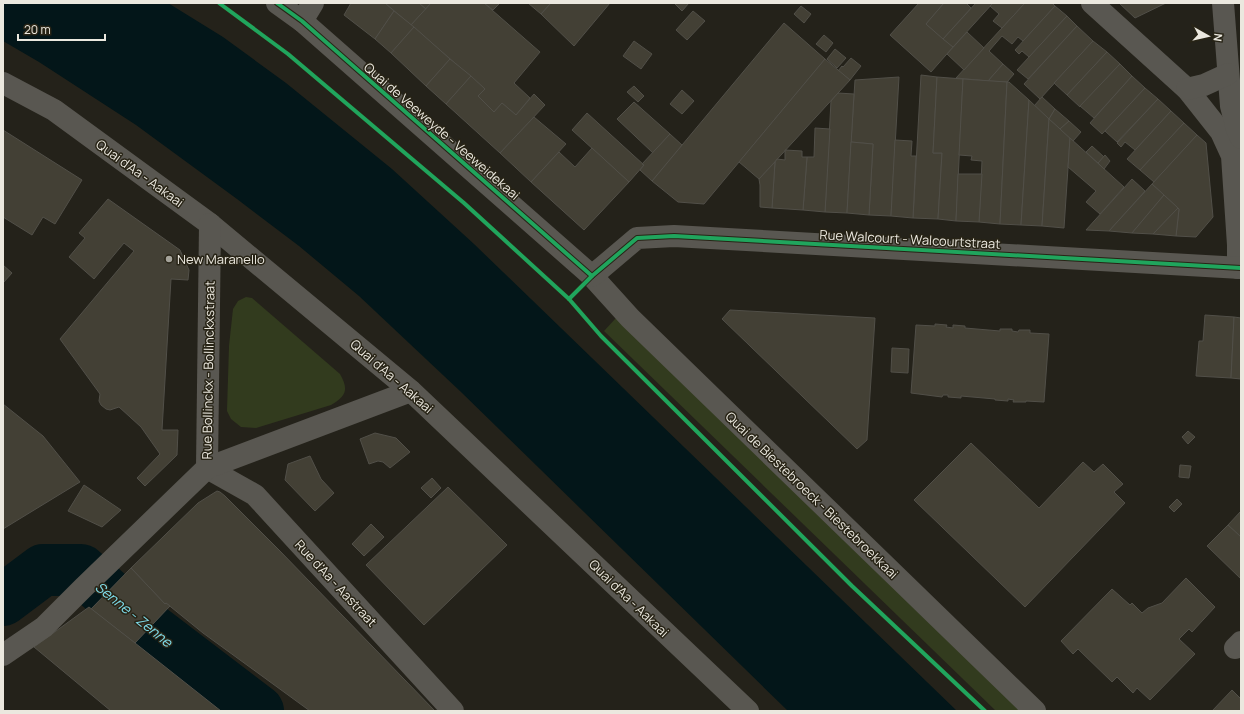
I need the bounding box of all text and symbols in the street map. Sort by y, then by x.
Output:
scale bar [18,16,105,42]
north arrow [1188,16,1228,56]
text: 20 m [24,21,51,38]
text: N [1210,33,1226,43]
street label: Quai de Veeweyde - Veeweidekaai [360,58,524,204]
street label: Quai d'Aa - Aakaai [92,135,188,211]
street label: Rue Walcourt - Walcourtstraat [819,225,1001,253]
place label: New Maranello [177,250,265,268]
marker: New Maranello [164,254,174,264]
street label: Rue Bollinckx - Bollinckxstraat [197,280,219,460]
street label: Quai d'Aa - Aakaai [347,335,437,417]
street label: Quai de Biestebroeck - Biestebroekkaai [722,407,902,583]
street label: Rue d'Aa - Aastraat [291,536,381,630]
street label: Quai d'Aa - Aakaai [585,555,673,641]
water label: Senne - Zenne [91,577,177,652]

